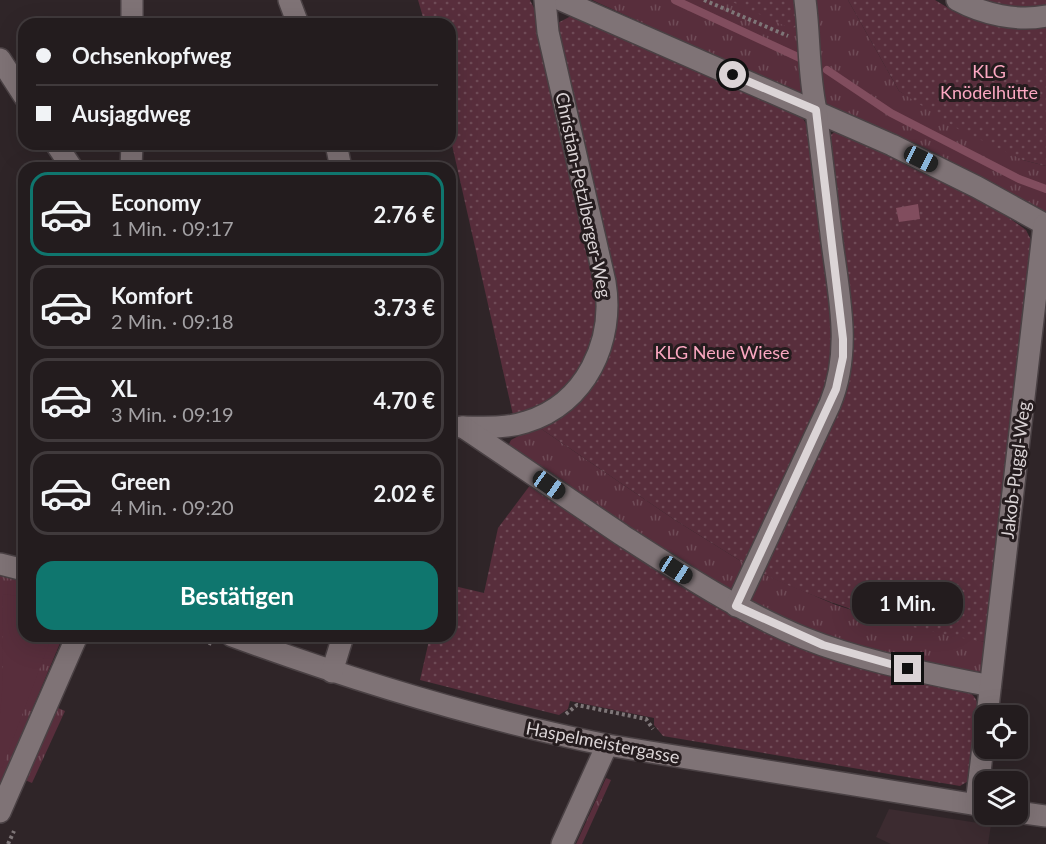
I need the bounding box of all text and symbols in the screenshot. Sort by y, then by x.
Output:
text: Ochsenkopfweg [72,42,231,69]
park label: KLG Knödelhütte [940,60,1038,103]
route start [719,61,746,88]
street label: Christian-Petzlberger-Weg [551,90,617,300]
text: Ausjagdweg [72,100,191,127]
car [901,143,941,175]
icon: car [39,187,93,241]
text: Economy [111,189,201,216]
text: 2.76 € [373,201,435,228]
text: 1 Min. · 09:17 [111,216,234,240]
icon: car [39,280,93,334]
text: Komfort [111,282,193,309]
text: 3.73 € [373,294,435,321]
text: 2 Min. · 09:18 [111,309,234,333]
park label: KLG Neue Wiese [655,341,789,363]
icon: car [39,373,93,427]
text: XL [111,375,137,402]
text: 4.70 € [373,387,435,414]
street label: Jakob-Puggl-Weg [996,400,1034,540]
text: 3 Min. · 09:19 [111,402,234,426]
icon: car [39,466,93,520]
car [529,467,569,503]
text: Green [111,468,171,495]
text: 2.02 € [373,480,435,507]
text: 4 Min. · 09:20 [111,495,234,519]
car [656,553,696,587]
button: Bestätigen [36,561,438,630]
callout: 1 Min. [852,582,964,624]
text: 1 Min. [879,591,936,615]
route end [894,655,921,682]
map controls [974,705,1028,825]
button: locate [974,705,1028,759]
street label: Haspelmeistergasse [524,716,682,768]
button: layers [974,771,1028,825]

